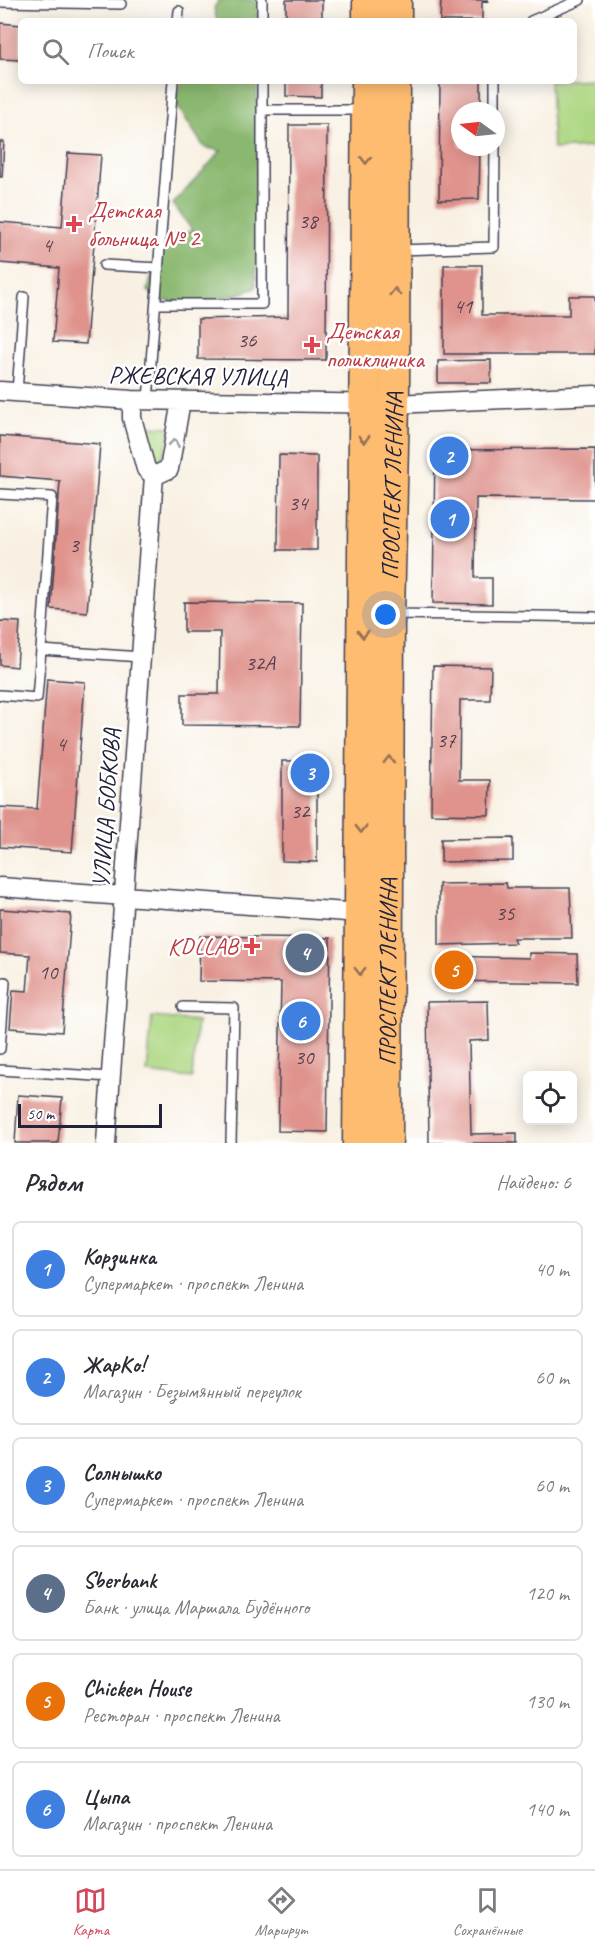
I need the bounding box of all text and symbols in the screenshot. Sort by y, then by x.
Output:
search box [18,18,577,84]
icon: search [39,35,72,68]
text: Поиск [87,37,133,65]
north arrow [451,102,505,156]
one-way arrow [360,156,372,165]
place label: Детская больница № 2 [88,195,202,253]
house number: 38 [299,208,320,234]
marker: Детская больница № 2 [65,215,83,233]
house number: 4 [42,232,54,258]
one-way arrow [389,288,401,297]
house number: 41 [454,293,474,319]
place label: Детская поликлиника [326,316,425,374]
house number: 36 [238,327,257,353]
marker: Детская поликлиника [303,336,321,354]
street label: РЖЕВСКАЯ УЛИЦА [108,359,289,393]
street label: ПРОСПЕКТ ЛЕНИНА [375,391,409,580]
pin: 2 [430,434,468,478]
one-way arrow [358,435,370,444]
one-way arrow [167,438,180,448]
house number: 34 [289,490,310,516]
pin: 1 [430,496,470,542]
house number: 3 [69,532,80,558]
your location [371,600,400,629]
one-way arrow [357,630,369,639]
house number: 32А [245,650,276,676]
street label: УЛИЦА БОБКОВА [85,726,127,889]
house number: 37 [437,727,457,753]
house number: 4 [56,731,68,757]
pin: 3 [290,750,330,796]
one-way arrow [383,756,395,765]
house number: 32 [291,798,311,824]
one-way arrow [355,825,367,834]
street label: ПРОСПЕКТ ЛЕНИНА [372,877,403,1066]
house number: 35 [496,900,516,926]
pin: 4 [286,930,324,976]
place label: KDLLAB [168,931,240,961]
marker: KDLLAB [243,937,261,955]
pin: 5 [434,948,474,992]
house number: 10 [39,959,59,985]
one-way arrow [354,967,366,976]
pin: 6 [282,998,320,1044]
house number: 30 [295,1044,315,1070]
map controls [523,1071,577,1125]
button: locate [523,1071,577,1125]
scale bar [18,1101,162,1128]
text: 50 m [27,1104,54,1124]
text: Рядом [24,1166,82,1199]
text: Найдено: 6 [496,1170,571,1195]
text: Корзинка [83,1243,156,1271]
text: 1 [41,1257,50,1282]
text: 40 m [535,1257,569,1282]
text: Супермаркет · проспект Ленина [83,1271,303,1296]
text: ЖарКо! [83,1351,145,1379]
text: 2 [41,1365,50,1390]
text: 60 m [535,1365,569,1390]
text: Магазин · Безымянный переулок [83,1379,301,1404]
text: Солнышко [83,1459,161,1487]
text: 3 [41,1473,50,1498]
text: 60 m [535,1473,569,1498]
text: Супермаркет · проспект Ленина [83,1487,303,1512]
text: Sberbank [83,1567,156,1595]
text: 4 [41,1581,50,1606]
text: 120 m [526,1581,569,1606]
text: Банк · улица Маршала Будённого [83,1595,309,1620]
text: Chicken House [83,1675,191,1703]
text: 5 [41,1689,50,1714]
text: 130 m [526,1689,569,1714]
text: Ресторан · проспект Ленина [83,1703,280,1728]
text: Цыпа [83,1783,129,1811]
text: 6 [41,1797,50,1822]
text: 140 m [526,1797,569,1822]
text: Магазин · проспект Ленина [83,1811,272,1836]
tab: Карта [73,1884,109,1940]
tab: Маршрут [255,1884,307,1940]
tab: Сохранённые [453,1884,522,1940]

